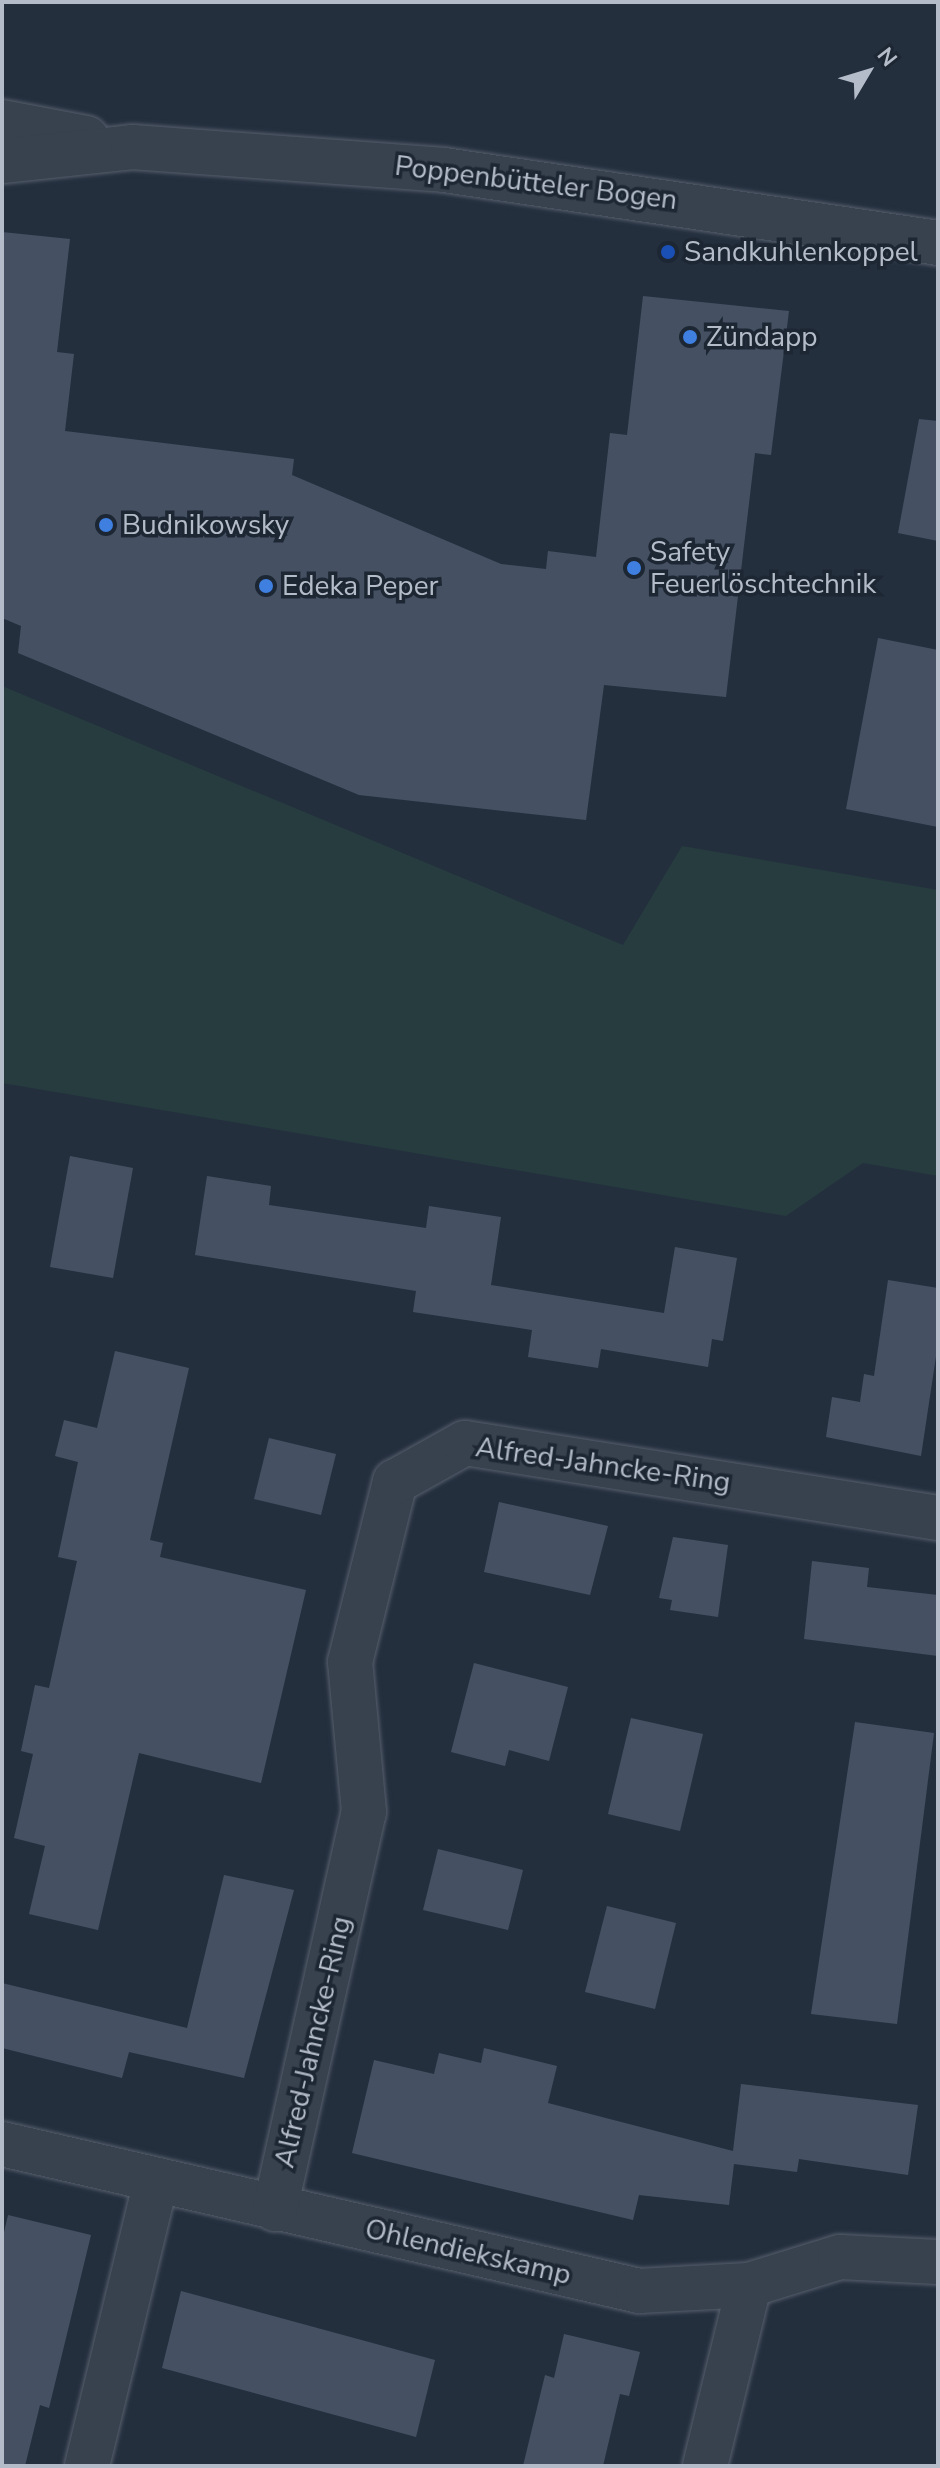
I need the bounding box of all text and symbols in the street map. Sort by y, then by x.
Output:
north arrow [828,32,908,112]
text: N [870,42,904,73]
street label: Poppenbütteler Bogen [393,149,679,217]
place label: Sandkuhlenkoppel [684,235,918,269]
marker: Sandkuhlenkoppel [659,243,677,261]
place label: Zündapp [706,320,818,354]
marker: Zündapp [681,328,699,346]
place label: Budnikowsky [122,508,289,542]
marker: Budnikowsky [97,516,115,534]
place label: Safety Feuerlöschtechnik [650,535,876,601]
marker: Safety Feuerlöschtechnik [625,559,643,577]
place label: Edeka Peper [282,569,439,603]
marker: Edeka Peper [257,577,275,595]
street label: Alfred-Jahncke-Ring [473,1430,733,1500]
street label: Alfred-Jahncke-Ring [268,1913,358,2171]
street label: Ohlendiekskamp [362,2212,574,2292]

